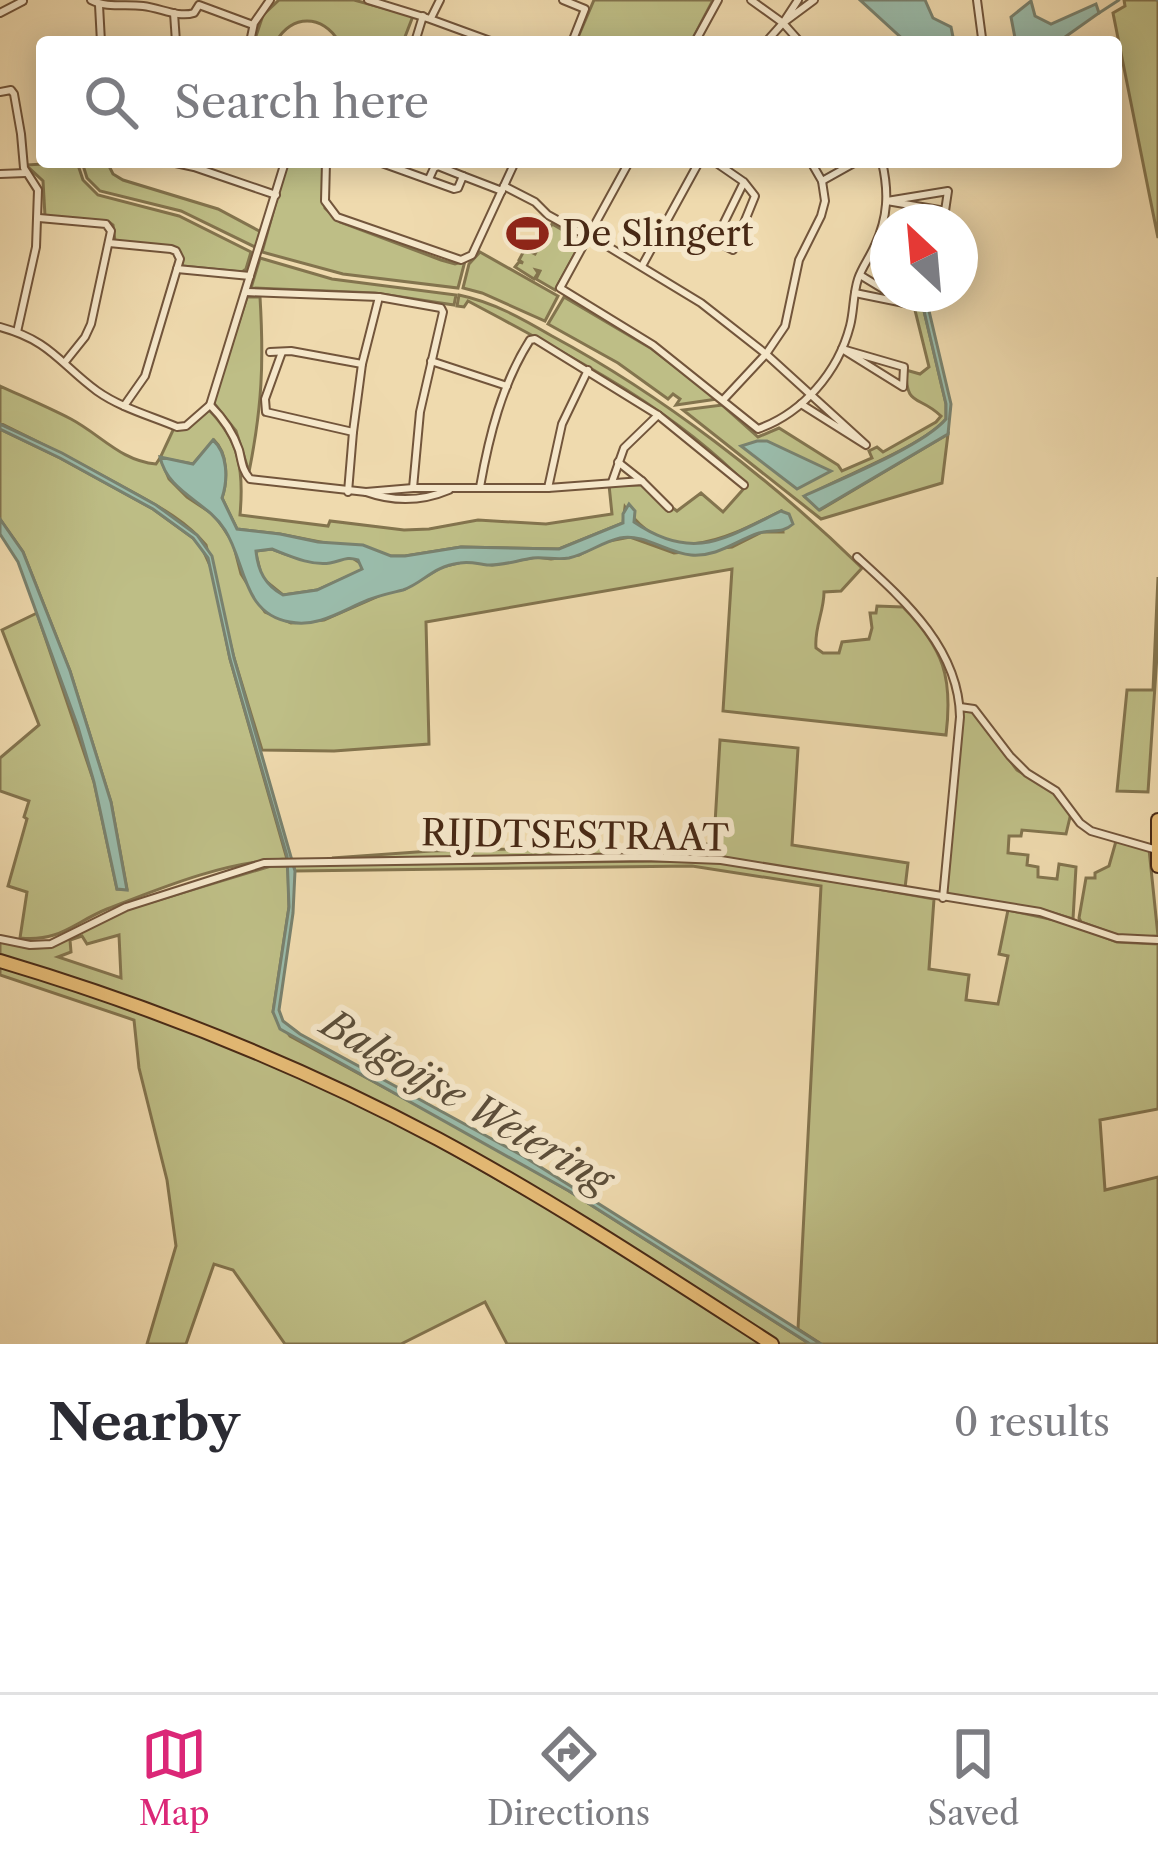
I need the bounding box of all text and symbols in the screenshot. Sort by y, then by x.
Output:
search box [36,36,1122,168]
icon: search [78,69,144,135]
text: Search here [174,74,429,130]
north arrow [870,204,978,312]
sports icon: De Slingert [505,210,551,256]
place label: De Slingert [562,211,754,255]
street label: RIJDTSESTRAAT [421,810,729,860]
water label: Balgoijse Wetering [311,997,623,1205]
text: Nearby [48,1391,240,1453]
text: 0 results [954,1398,1110,1446]
tab: Map [139,1721,210,1834]
tab: Directions [487,1721,650,1834]
tab: Saved [928,1721,1019,1834]

